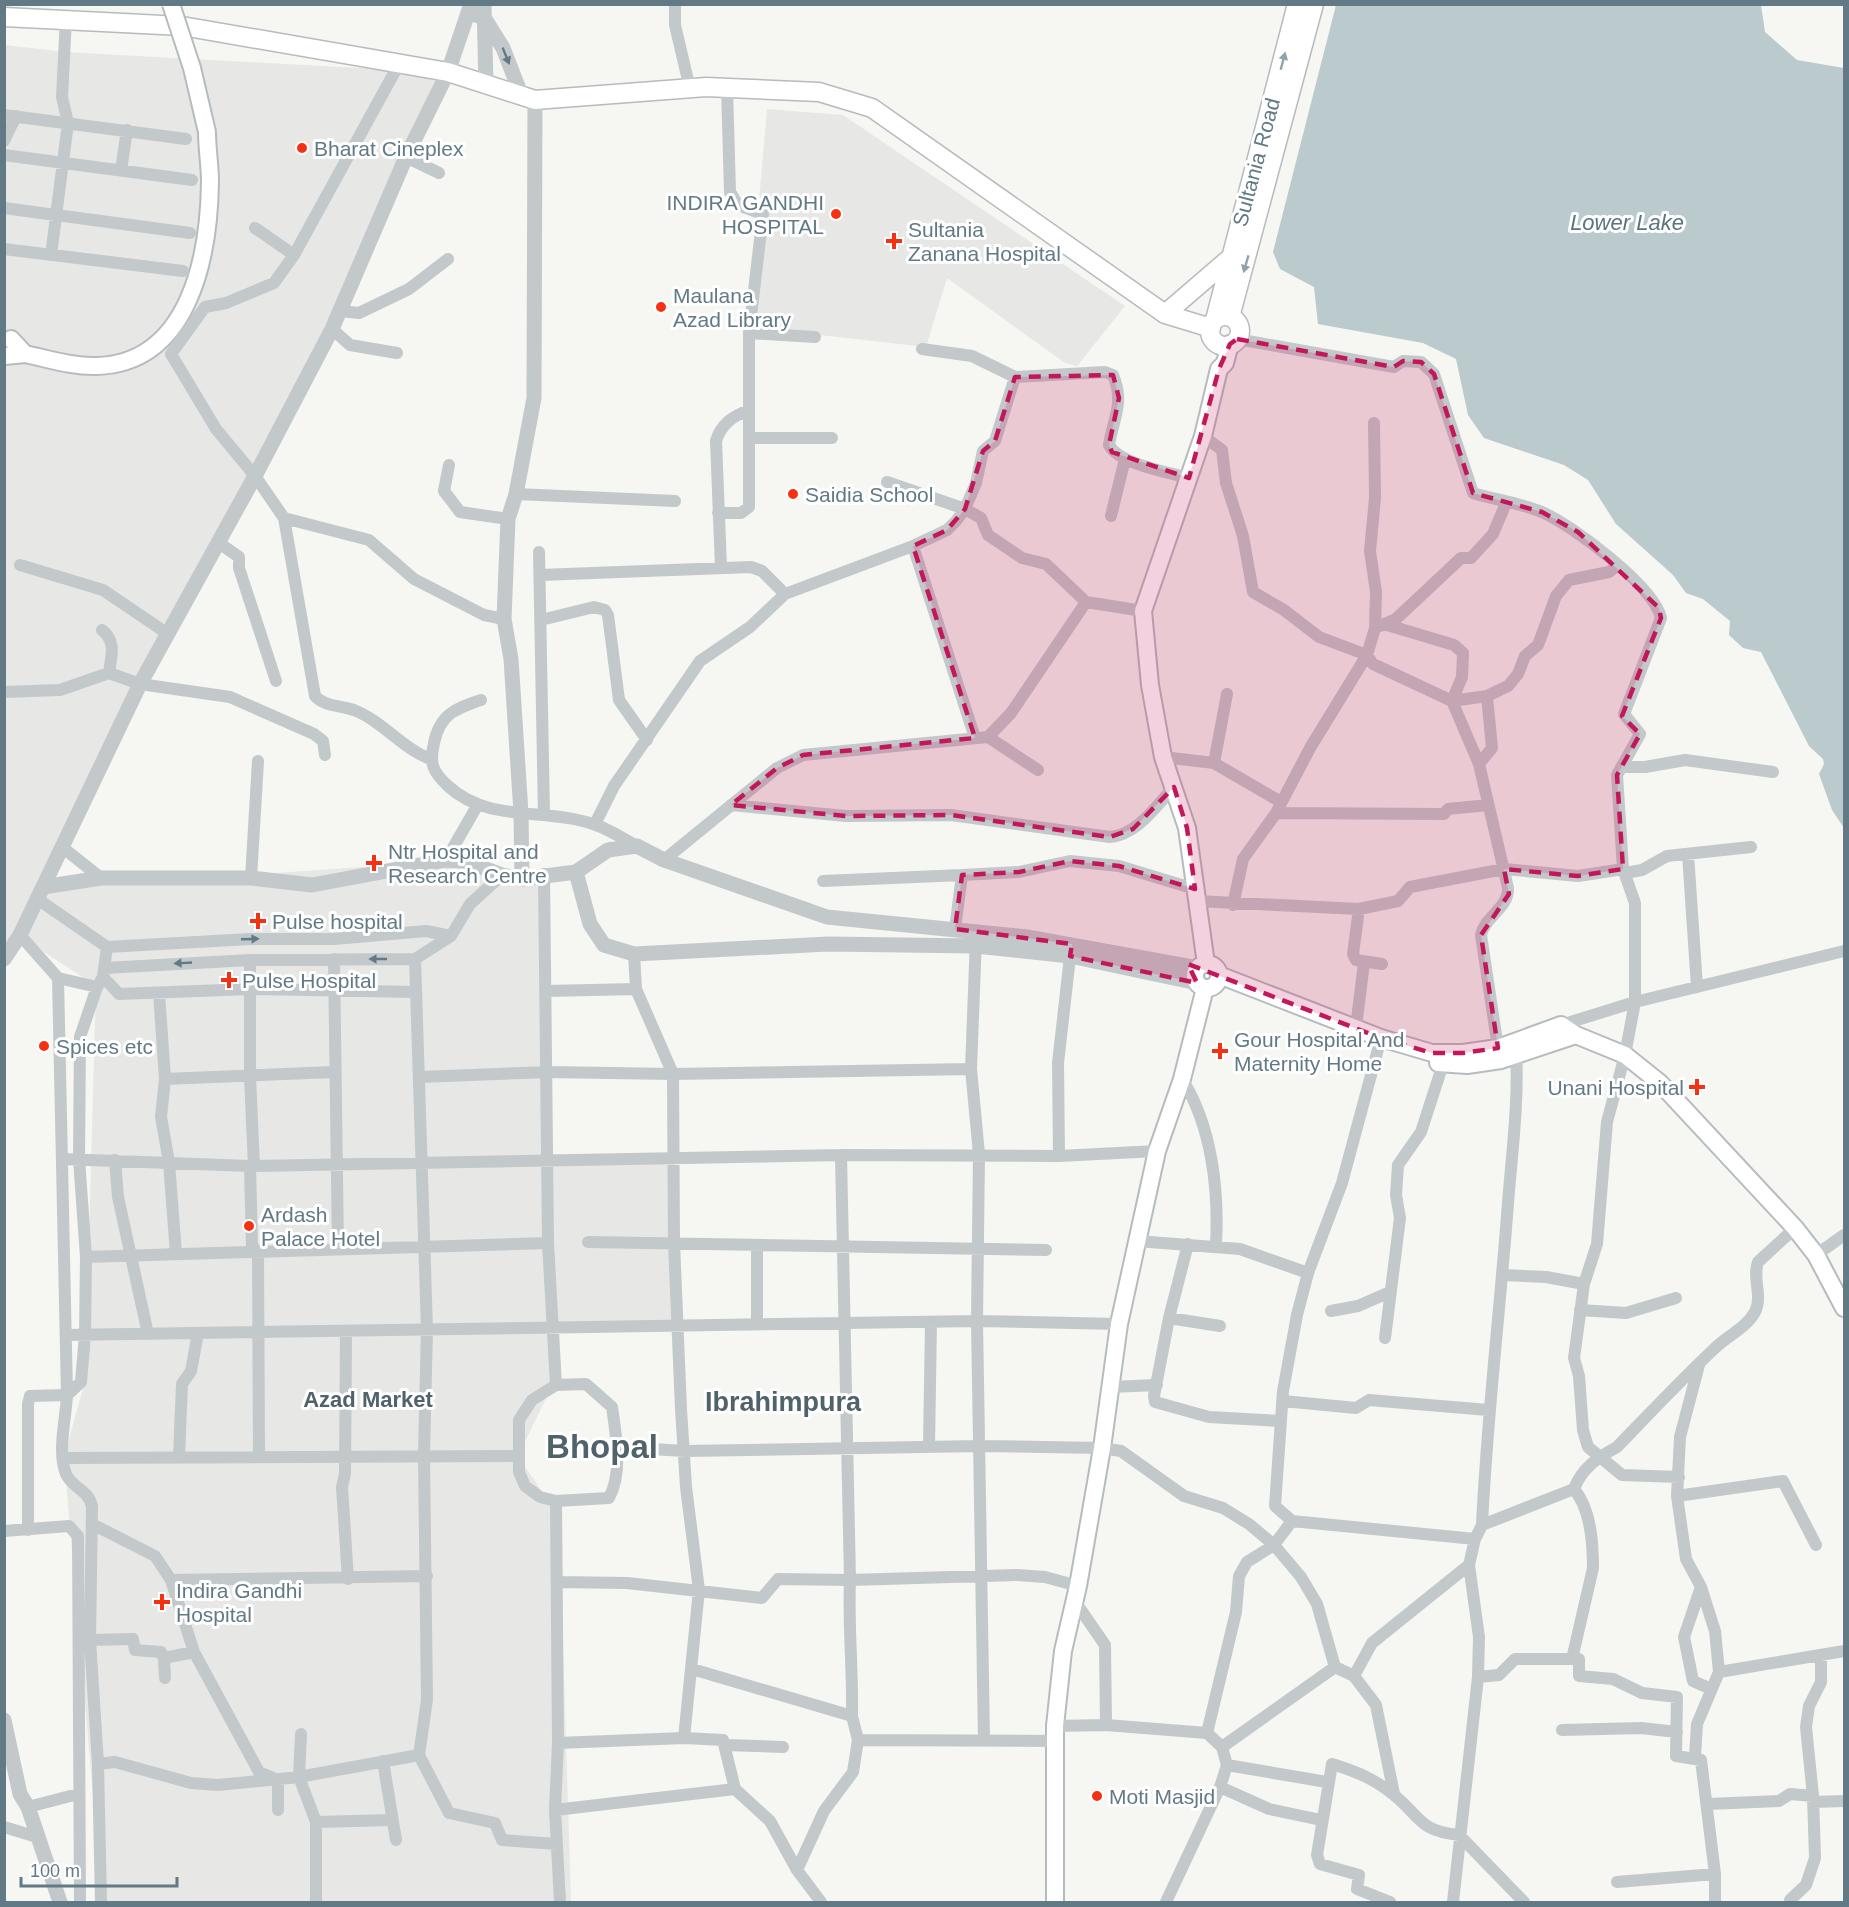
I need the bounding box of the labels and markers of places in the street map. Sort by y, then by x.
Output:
place label: Bharat Cineplex [314,137,464,160]
marker: Bharat Cineplex [295,141,309,155]
place label: INDIRA GANDHI HOSPITAL [666,191,824,238]
marker: INDIRA GANDHI HOSPITAL [829,207,843,221]
place label: Sultania Zanana Hospital [908,218,1061,265]
marker: Sultania Zanana Hospital [885,232,903,250]
place label: Maulana Azad Library [673,284,791,331]
marker: Maulana Azad Library [654,300,668,314]
place label: Saidia School [805,483,933,506]
marker: Saidia School [786,487,800,501]
place label: Ntr Hospital and Research Centre [388,840,547,887]
marker: Ntr Hospital and Research Centre [365,854,383,872]
place label: Pulse hospital [272,910,403,933]
marker: Pulse hospital [249,912,267,930]
place label: Pulse Hospital [242,969,376,992]
marker: Pulse Hospital [220,971,238,989]
place label: Gour Hospital And Maternity Home [1234,1028,1404,1075]
place label: Spices etc [56,1035,153,1058]
marker: Spices etc [37,1039,51,1053]
marker: Gour Hospital And Maternity Home [1211,1042,1229,1060]
place label: Unani Hospital [1547,1076,1684,1099]
marker: Unani Hospital [1688,1078,1706,1096]
place label: Ardash Palace Hotel [261,1203,380,1250]
marker: Ardash Palace Hotel [242,1219,256,1233]
place label: Indira Gandhi Hospital [176,1579,302,1626]
marker: Indira Gandhi Hospital [153,1593,171,1611]
place label: Moti Masjid [1109,1785,1215,1808]
marker: Moti Masjid [1090,1789,1104,1803]

